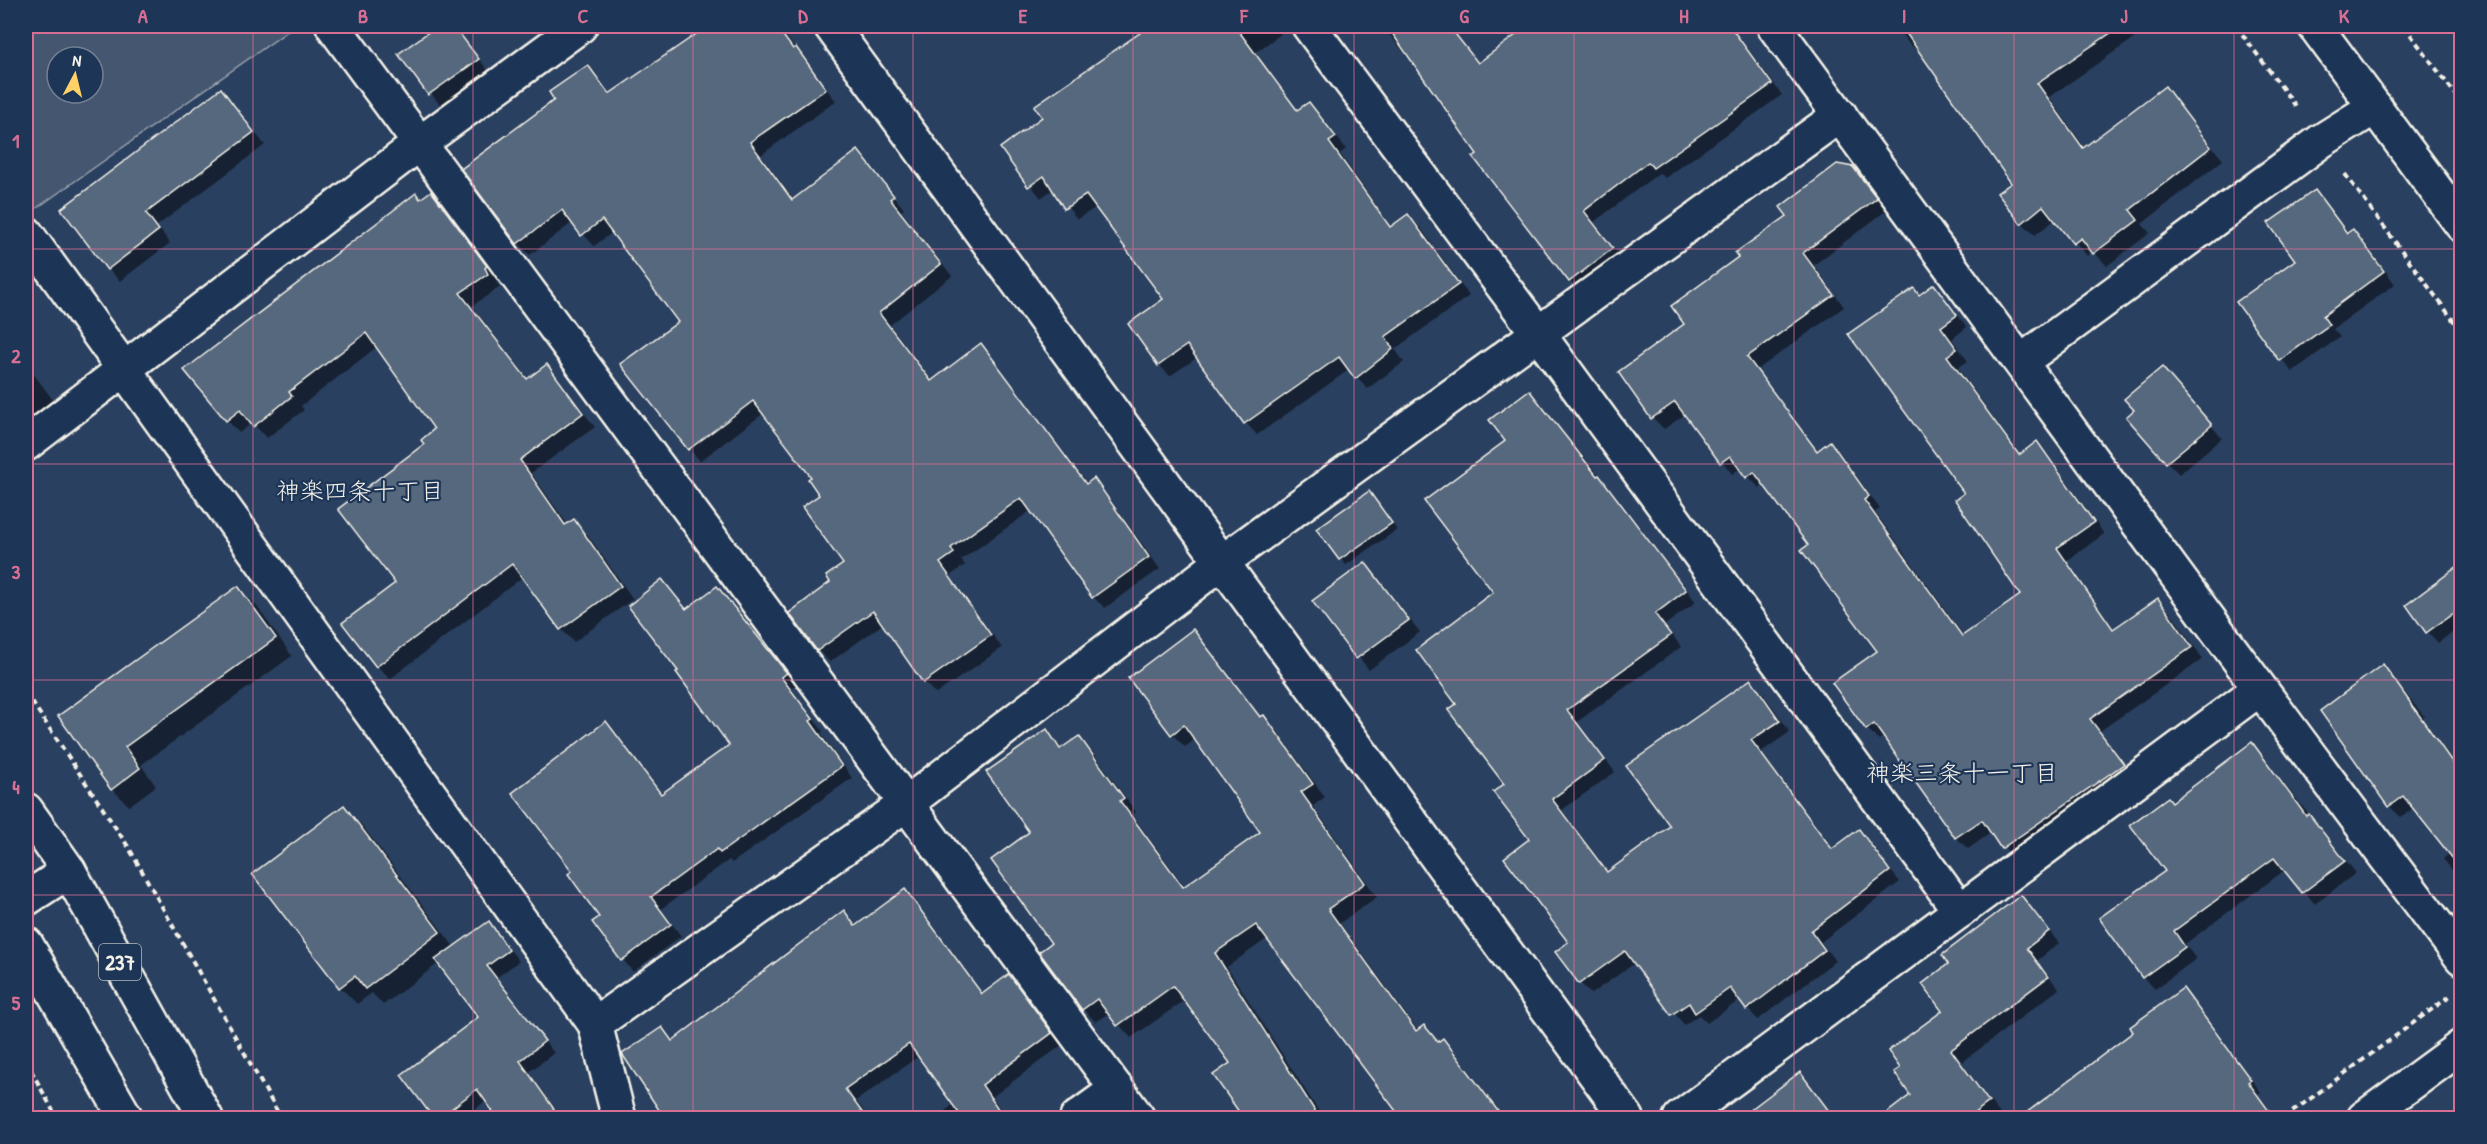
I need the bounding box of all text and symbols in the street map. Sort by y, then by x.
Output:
text: A [138,2,148,29]
text: B [358,2,368,29]
text: C [578,2,589,29]
text: D [798,2,808,29]
text: E [1019,2,1028,29]
text: F [1239,2,1249,29]
text: G [1459,2,1469,29]
text: H [1679,2,1689,29]
text: I [1902,2,1906,29]
text: J [2120,2,2128,29]
text: K [2339,2,2350,29]
north arrow [45,45,105,105]
text: N [71,49,83,72]
text: 1 [12,127,20,154]
text: 2 [11,342,21,369]
district label: 神楽四条十丁目 [276,474,444,506]
text: 3 [12,558,21,585]
district label: 神楽三条十一丁目 [1866,756,2058,788]
text: 4 [12,773,20,800]
road number: 237 [99,944,141,980]
text: 5 [12,989,21,1016]

